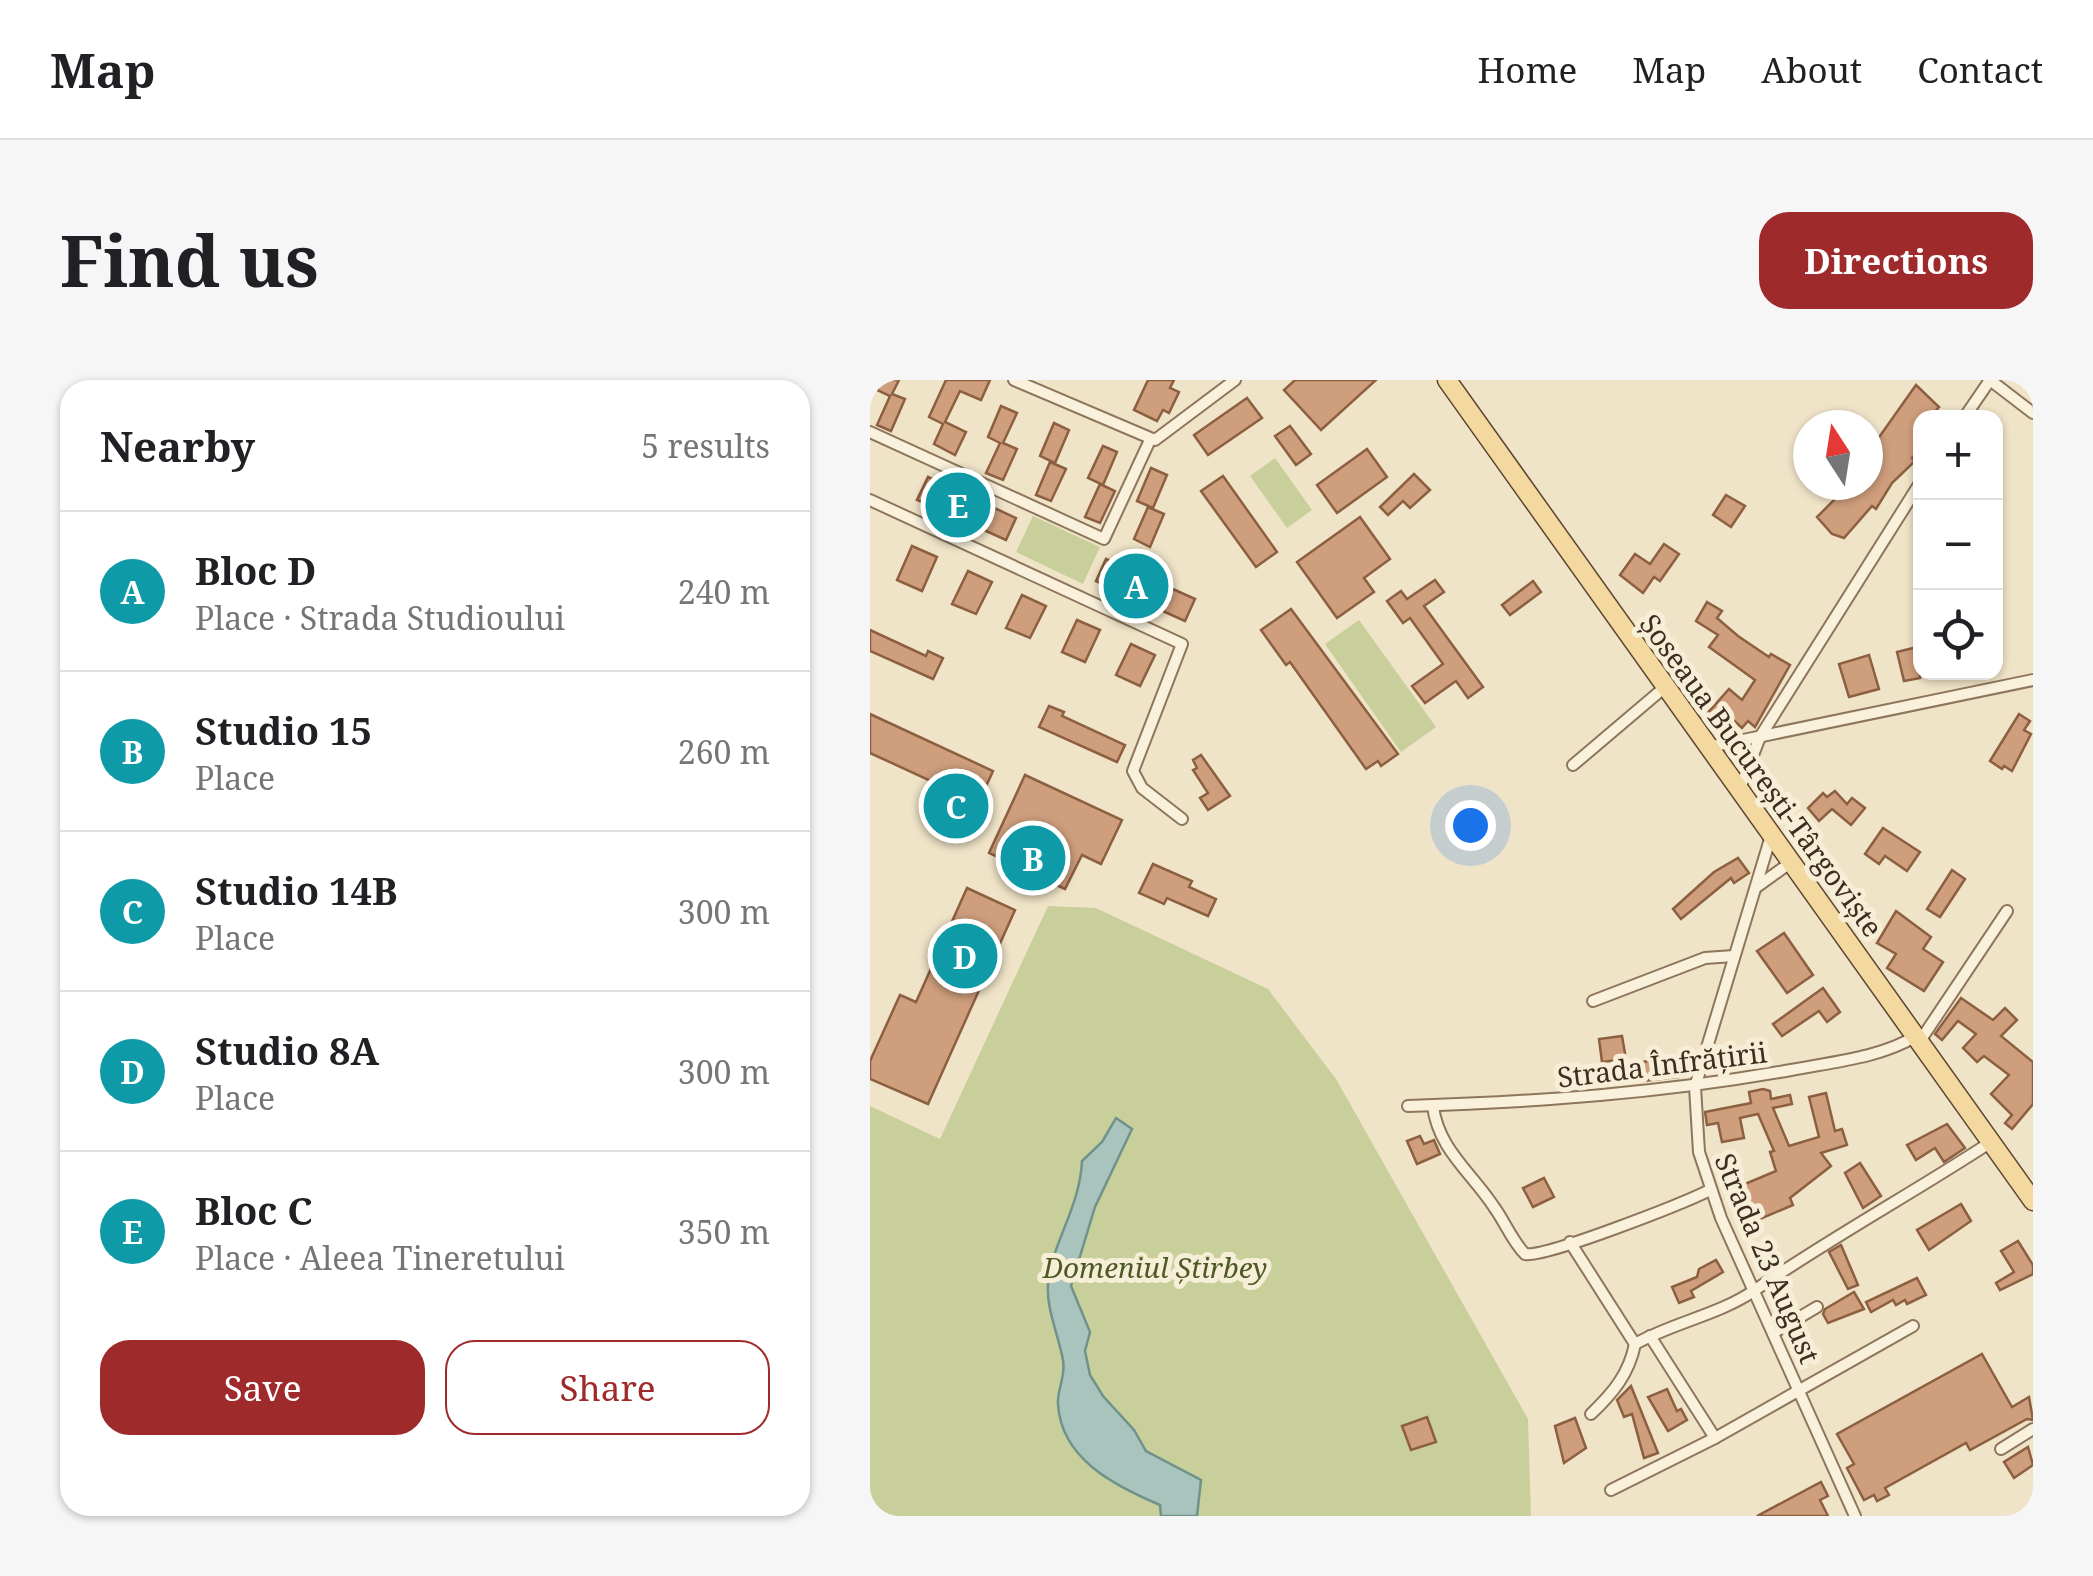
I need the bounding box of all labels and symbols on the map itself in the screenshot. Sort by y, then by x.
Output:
north arrow [1793,410,1883,500]
pin: E [926,468,990,542]
pin: A [1104,548,1168,624]
street label: Șoseaua București-Târgoviște [1632,606,1892,944]
pin: C [924,768,988,844]
your location [1445,800,1496,851]
pin: B [1000,820,1066,896]
pin: D [932,918,998,994]
street label: Strada Înfrățirii [1555,1032,1769,1096]
street label: Strada 23 August [1707,1147,1829,1369]
park label: Domeniul Știrbey [1042,1248,1267,1286]

